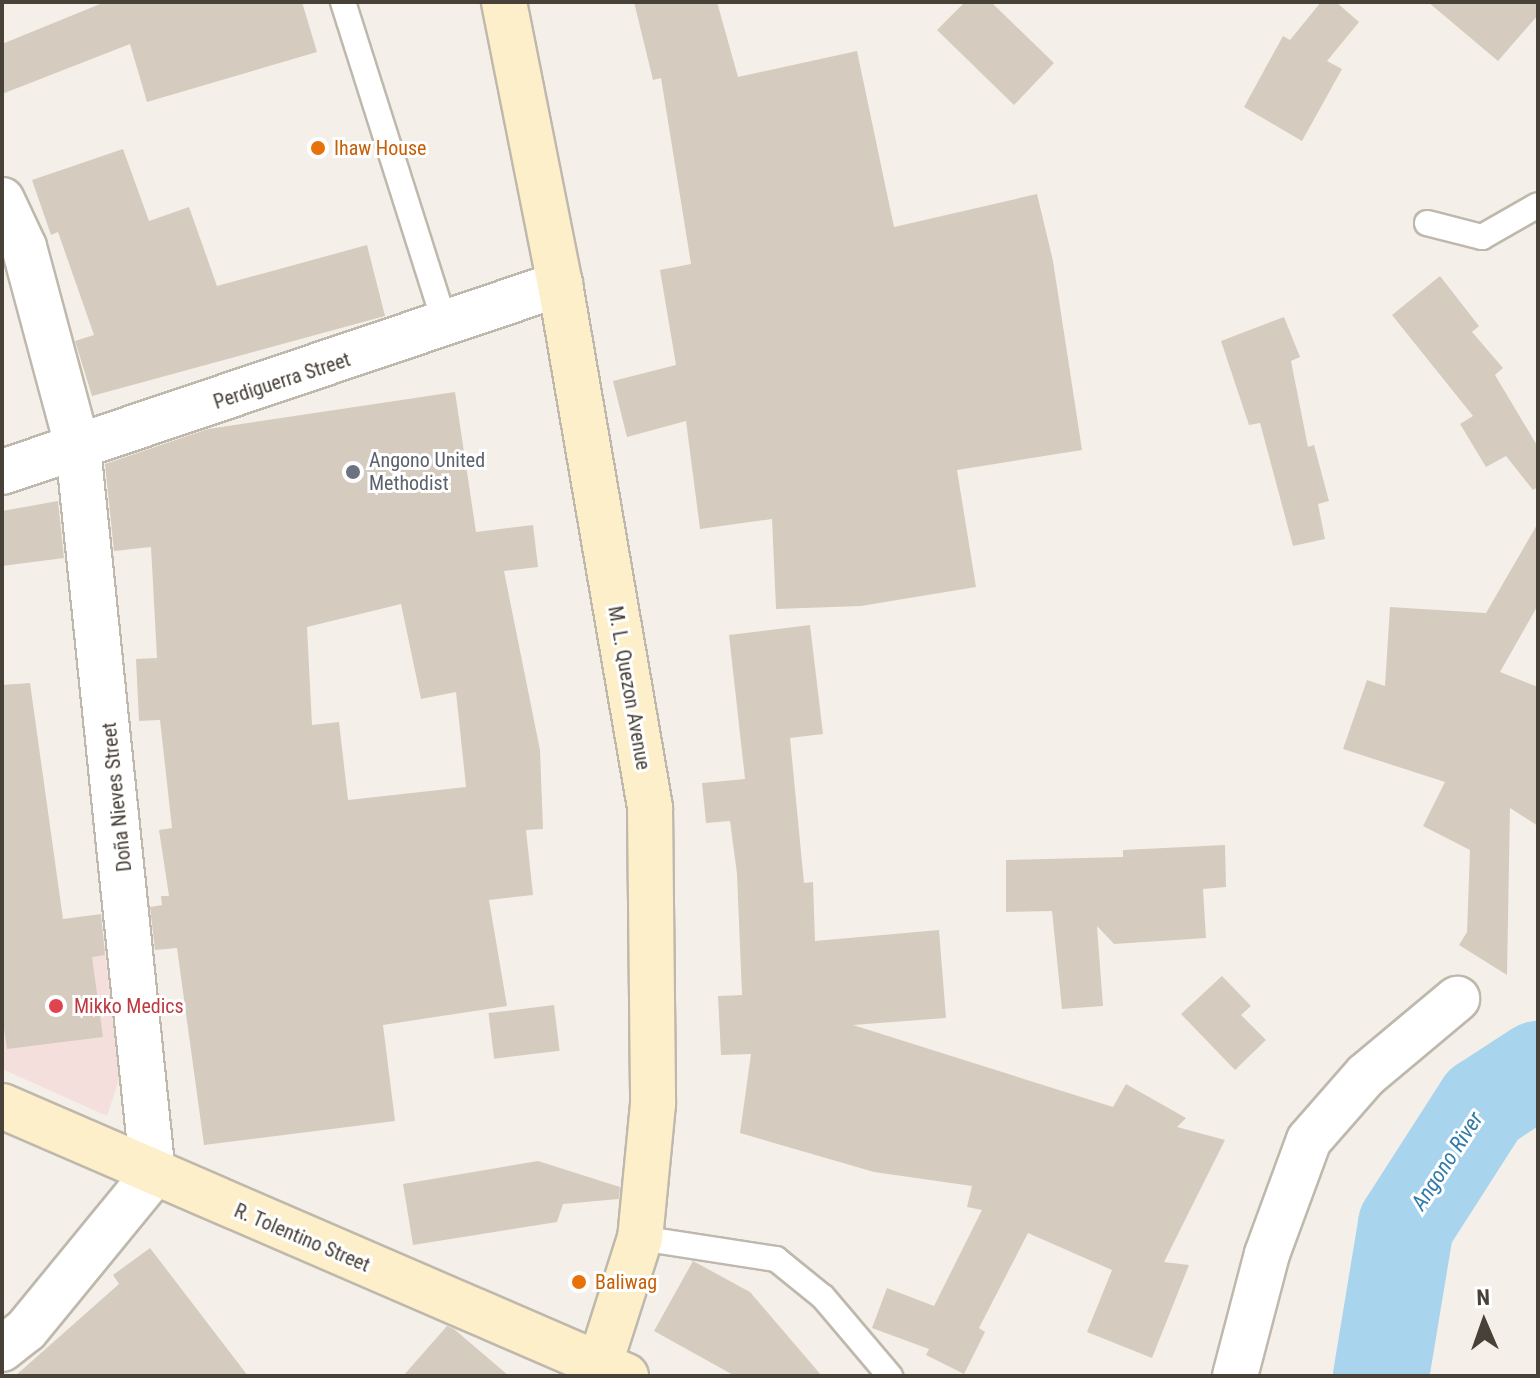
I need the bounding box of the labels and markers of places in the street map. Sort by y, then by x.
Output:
place label: Ihaw House [334,136,426,160]
marker: Ihaw House [309,139,327,157]
place label: Angono United Methodist [369,448,485,495]
marker: Angono United Methodist [344,463,362,481]
place label: Mikko Medics [74,994,184,1018]
marker: Mikko Medics [45,995,67,1017]
place label: Baliwag [595,1270,657,1294]
marker: Baliwag [570,1273,588,1291]

